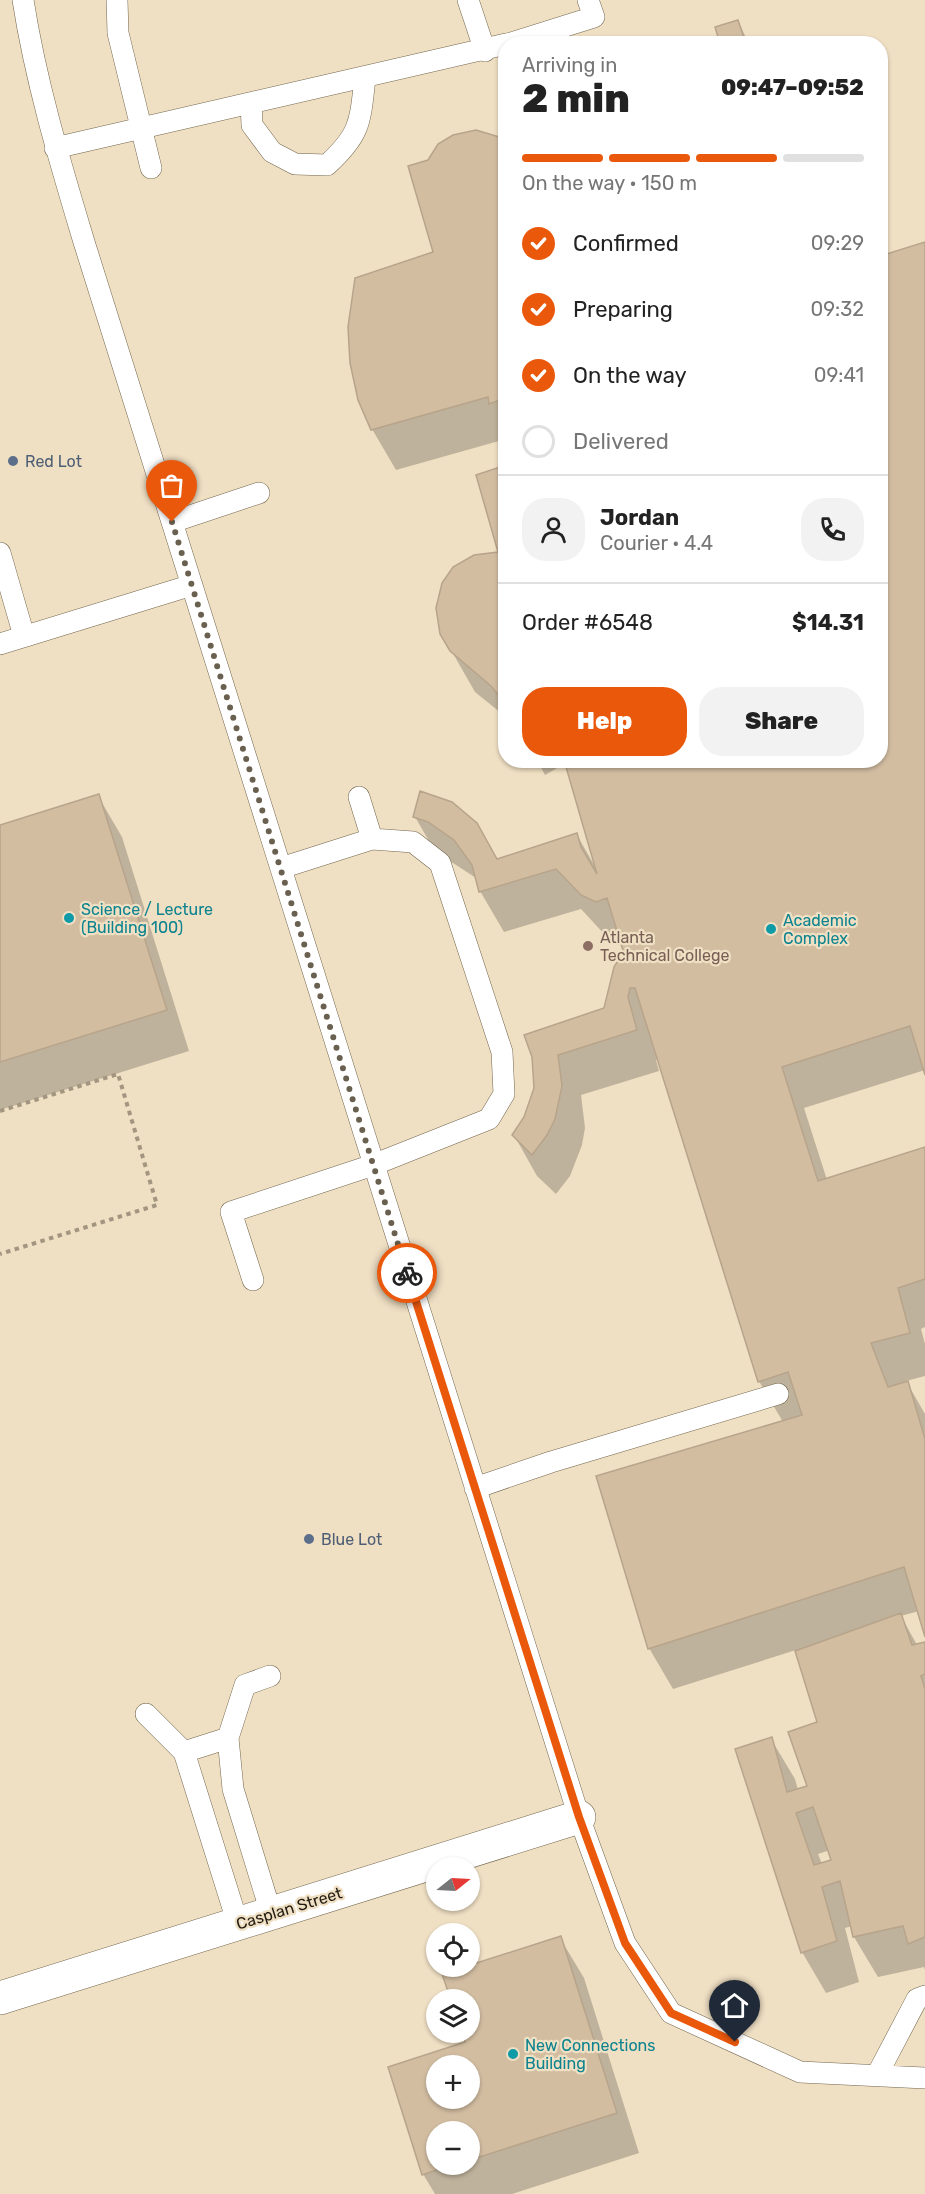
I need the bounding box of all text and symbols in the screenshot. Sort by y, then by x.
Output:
text: Arriving in [522,53,617,77]
text: 09:47–09:52 [721,74,864,101]
text: 2 min [522,76,630,122]
text: On the way · 150 m [522,171,697,195]
icon: check [522,227,555,260]
text: Confirmed [573,230,679,257]
text: 09:29 [811,231,864,255]
icon: check [522,293,555,326]
text: Preparing [573,296,673,323]
text: 09:32 [811,297,864,321]
icon: check [522,359,555,392]
text: On the way [573,362,687,389]
text: 09:41 [814,363,864,387]
text: Delivered [573,428,669,455]
place label: Red Lot [25,452,82,471]
marker: Red Lot [6,454,20,468]
pin [146,460,197,522]
icon: bag [155,469,188,502]
button: person [522,498,585,561]
button: phone [801,498,864,561]
text: Jordan [600,504,679,531]
text: Courier · 4.4 [600,531,713,555]
text: Order #6548 [522,609,653,636]
text: $14.31 [792,609,864,636]
button: Help [522,687,687,756]
button: Share [699,687,864,756]
place label: Science / Lecture (Building 100) [81,900,213,937]
marker: Science / Lecture (Building 100) [62,911,76,925]
place label: Academic Complex [783,911,857,948]
marker: Academic Complex [764,922,778,936]
place label: Atlanta Technical College [600,928,729,965]
marker: Atlanta Technical College [581,939,595,953]
courier [377,1243,437,1303]
icon: bike [391,1257,424,1290]
place label: Blue Lot [321,1530,382,1549]
marker: Blue Lot [302,1532,316,1546]
north arrow [426,1857,480,1911]
map controls [426,1857,480,2175]
street label: Casplan Street [234,1883,344,1934]
button: locate [426,1923,480,1977]
pin [709,1980,760,2042]
button: layers [426,1989,480,2043]
icon: home [718,1989,751,2022]
place label: New Connections Building [525,2036,655,2073]
marker: New Connections Building [506,2047,520,2061]
button: + [426,2055,480,2109]
button: − [426,2121,480,2175]

